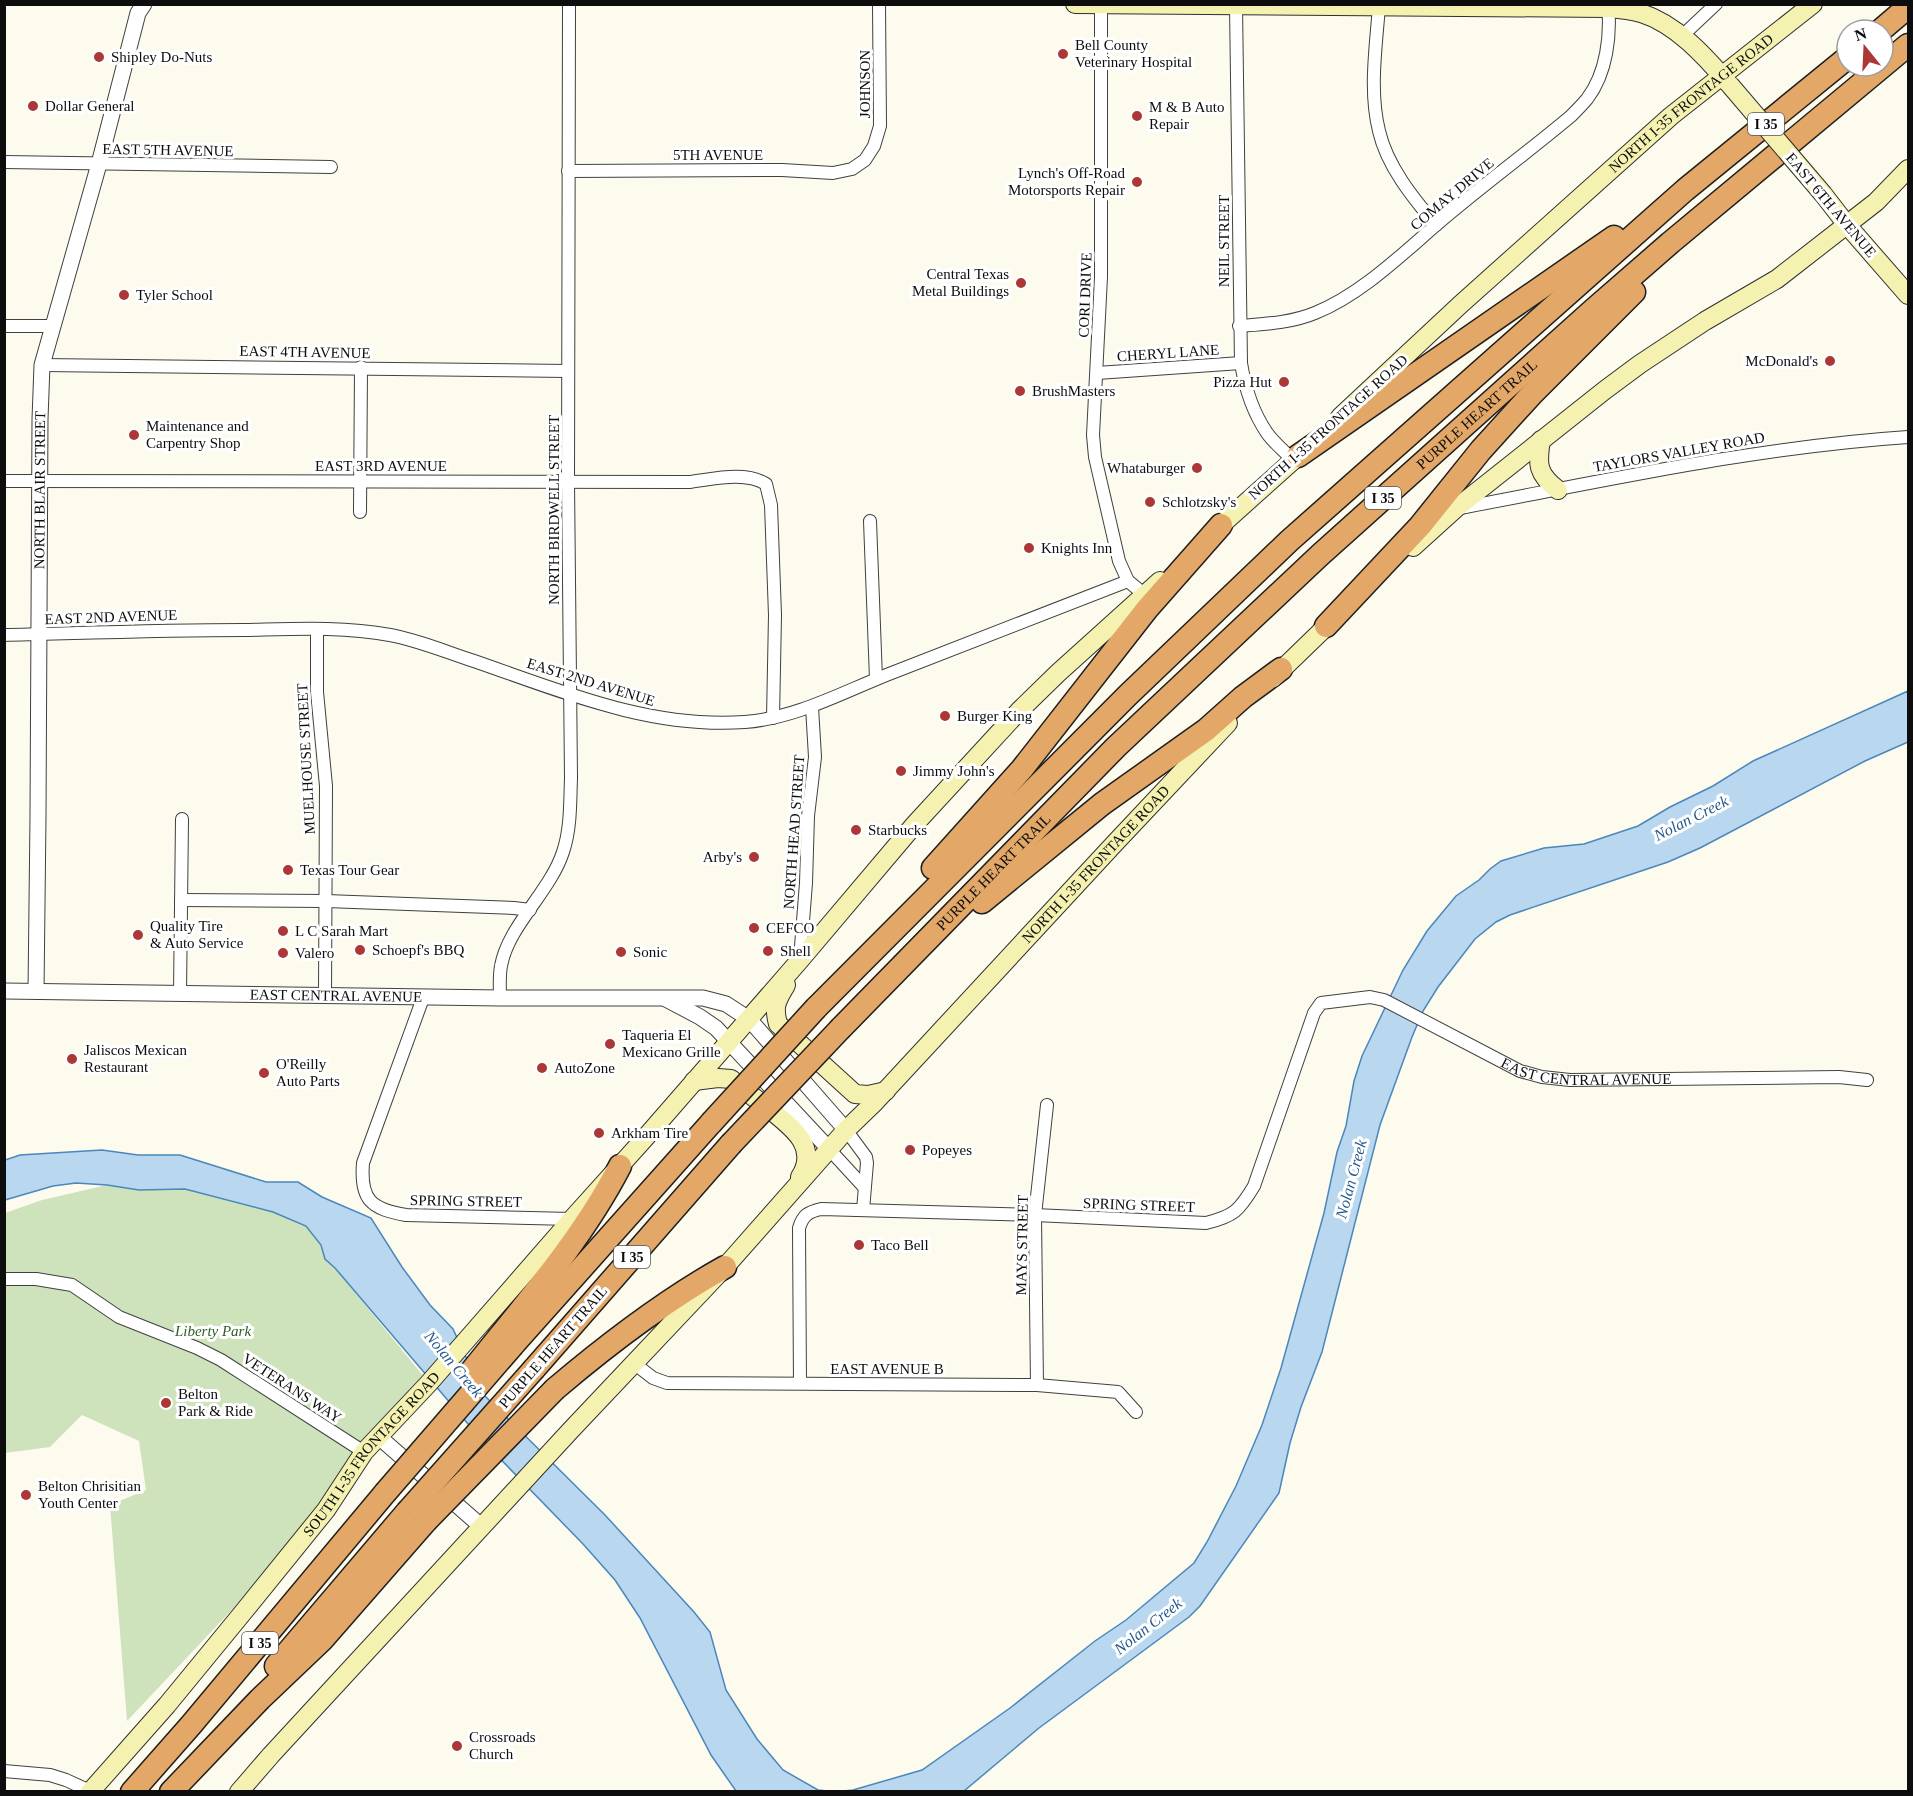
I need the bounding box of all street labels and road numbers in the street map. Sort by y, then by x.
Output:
street label: NORTH I-35 FRONTAGE ROAD [1606,30,1776,176]
street label: JOHNSON [857,50,873,118]
road number: I 35 [1748,113,1784,135]
street label: EAST 5TH AVENUE [102,141,234,159]
street label: 5TH AVENUE [673,147,763,163]
street label: EAST 6TH AVENUE [1783,150,1879,260]
street label: COMAY DRIVE [1407,155,1497,233]
street label: NEIL STREET [1216,195,1232,287]
street label: CORI DRIVE [1076,252,1094,338]
street label: CHERYL LANE [1116,341,1220,365]
street label: EAST 4TH AVENUE [239,343,371,361]
street label: NORTH I-35 FRONTAGE ROAD [1245,351,1411,503]
street label: PURPLE HEART TRAIL [1413,356,1540,472]
street label: NORTH BLAIR STREET [31,411,48,569]
street label: NORTH BIRDWELL STREET [546,415,562,605]
street label: TAYLORS VALLEY ROAD [1592,429,1766,475]
street label: EAST 3RD AVENUE [315,458,447,474]
road number: I 35 [1365,487,1401,509]
street label: EAST 2ND AVENUE [44,607,178,627]
street label: EAST 2ND AVENUE [525,655,657,709]
street label: MUELHOUSE STREET [294,683,318,835]
street label: NORTH HEAD STREET [781,754,807,910]
street label: NORTH I-35 FRONTAGE ROAD [1019,782,1173,946]
street label: PURPLE HEART TRAIL [933,811,1054,934]
street label: EAST CENTRAL AVENUE [250,986,422,1005]
street label: EAST CENTRAL AVENUE [1498,1055,1671,1088]
street label: SPRING STREET [410,1192,522,1210]
street label: MAYS STREET [1013,1195,1031,1295]
street label: SPRING STREET [1083,1195,1195,1215]
road number: I 35 [614,1246,650,1268]
street label: PURPLE HEART TRAIL [496,1283,610,1411]
street label: VETERANS WAY [240,1350,345,1426]
street label: EAST AVENUE B [830,1361,944,1377]
street label: SOUTH I-35 FRONTAGE ROAD [300,1369,443,1540]
road number: I 35 [242,1632,278,1654]

